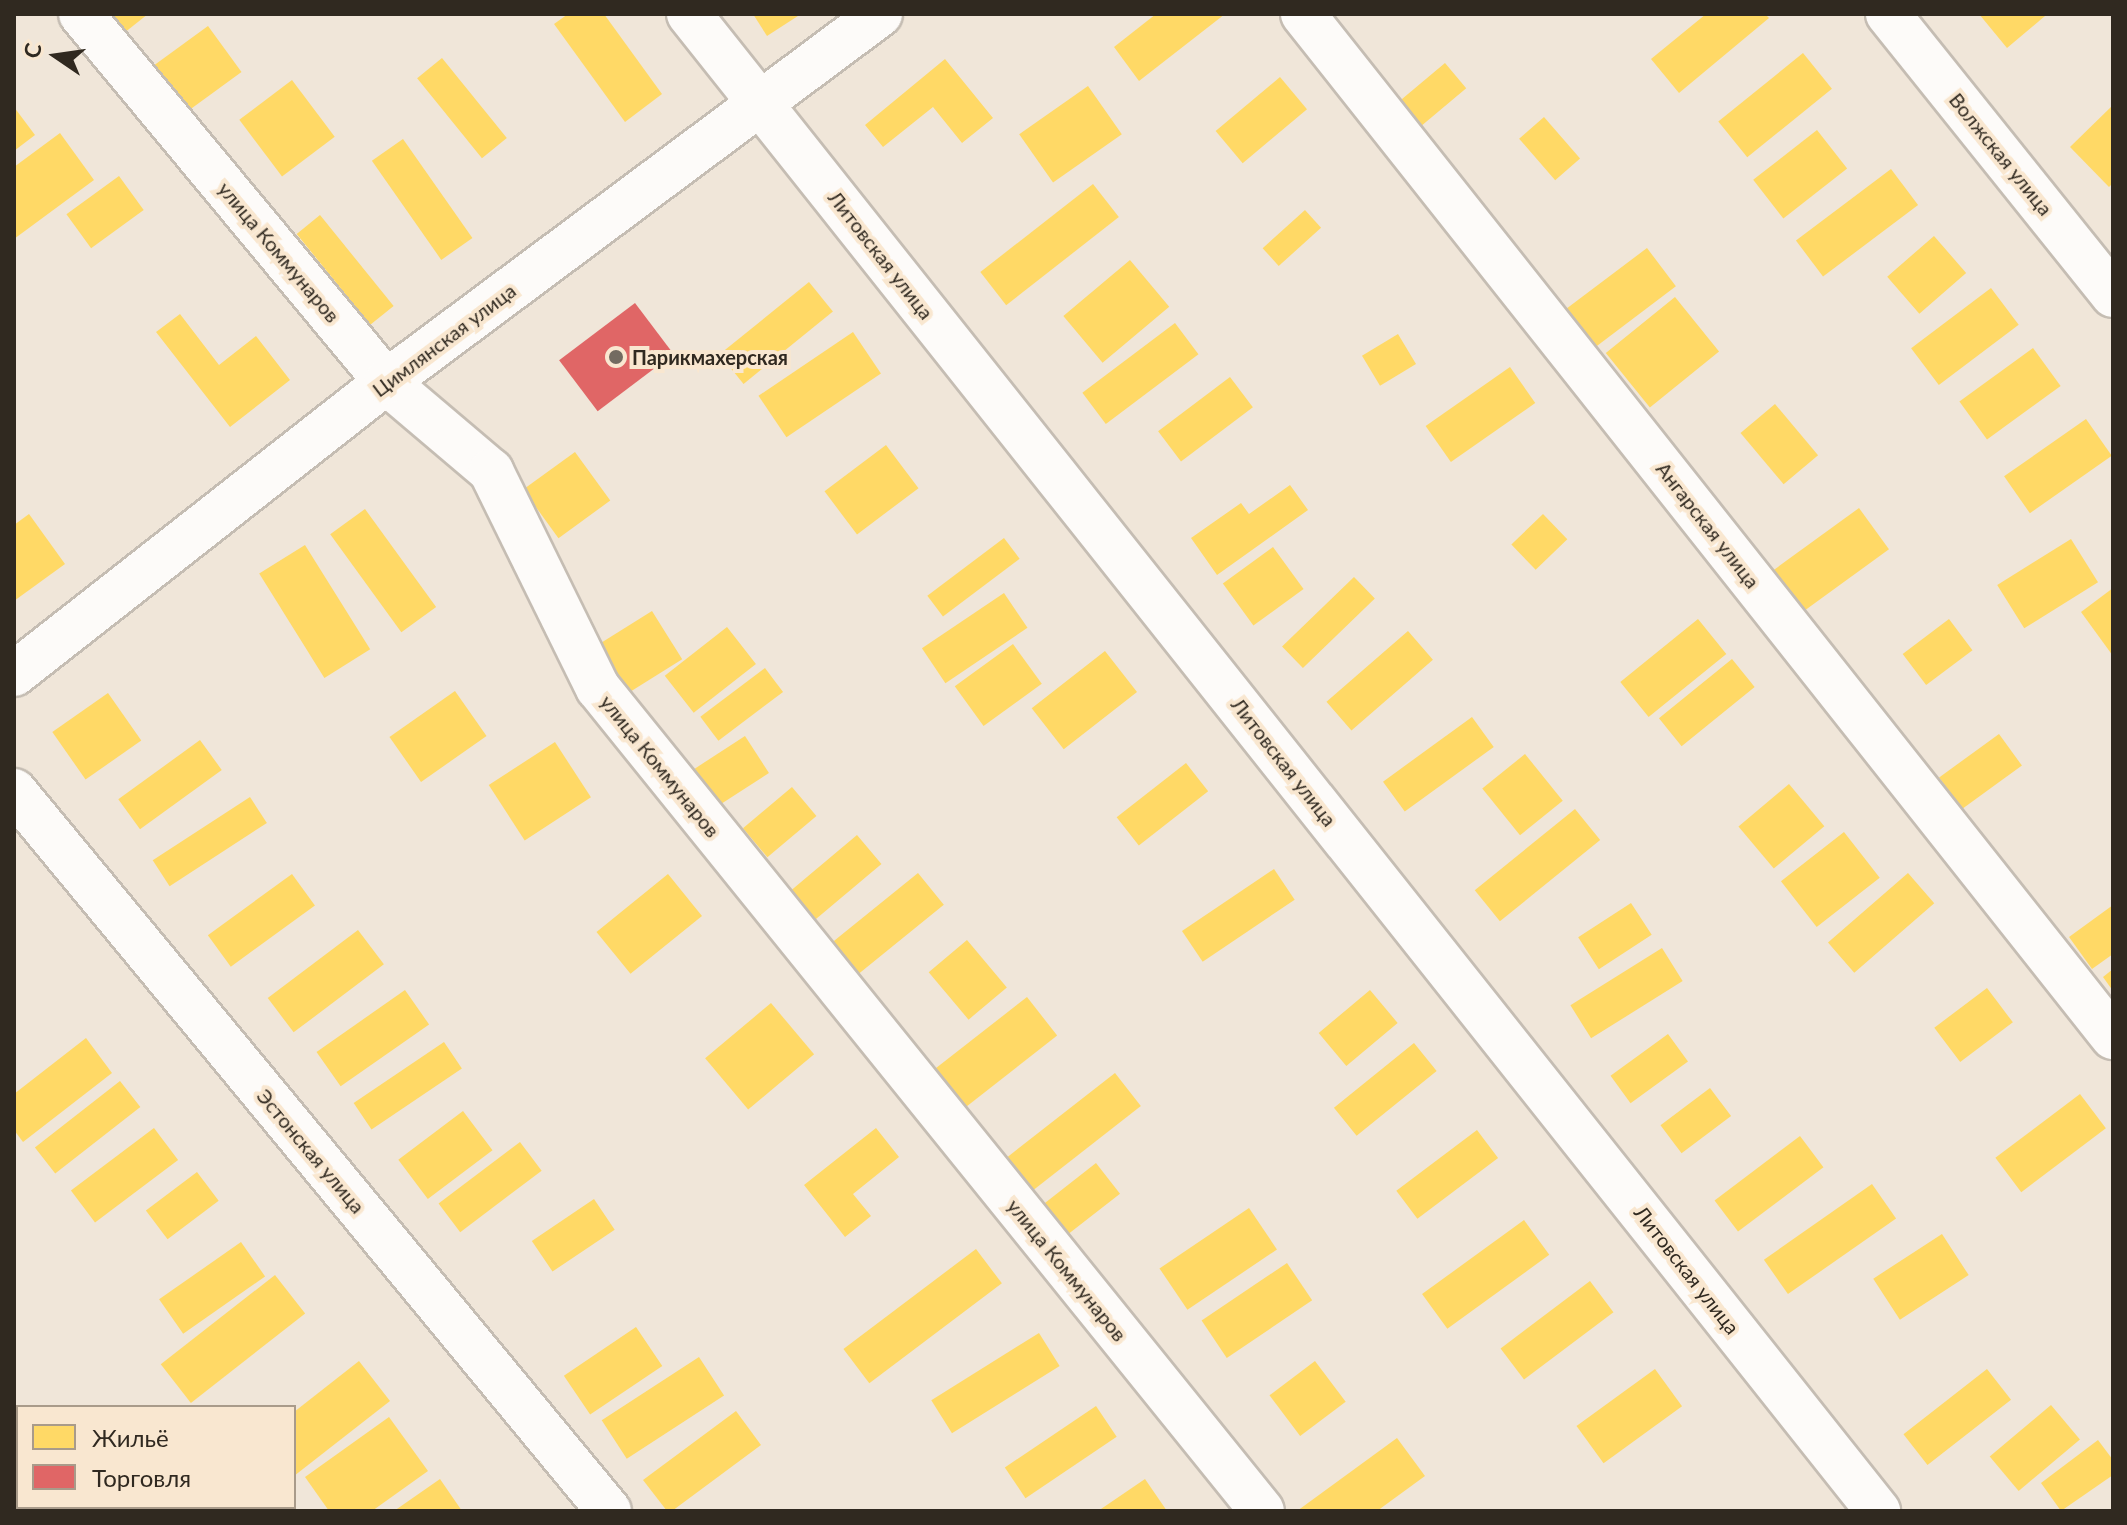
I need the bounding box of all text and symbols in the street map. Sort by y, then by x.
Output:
north arrow [16,16,96,96]
text: С [17,40,47,61]
street label: Волжская улица [1944,88,2058,220]
street label: улица Коммунаров [213,177,345,327]
street label: Литовская улица [823,186,939,324]
street label: Цимлянская улица [368,278,520,402]
place label: Парикмахерская [632,345,788,369]
marker: Парикмахерская [607,348,625,366]
street label: Ангарская улица [1651,457,1765,593]
street label: улица Коммунаров [595,690,725,842]
street label: Литовская улица [1226,693,1342,831]
street label: Эстонская улица [252,1084,370,1218]
street label: улица Коммунаров [1002,1194,1132,1346]
street label: Литовская улица [1629,1201,1745,1339]
legend [16,1405,296,1509]
text: Жильё [92,1423,169,1452]
text: Торговля [92,1463,191,1492]

